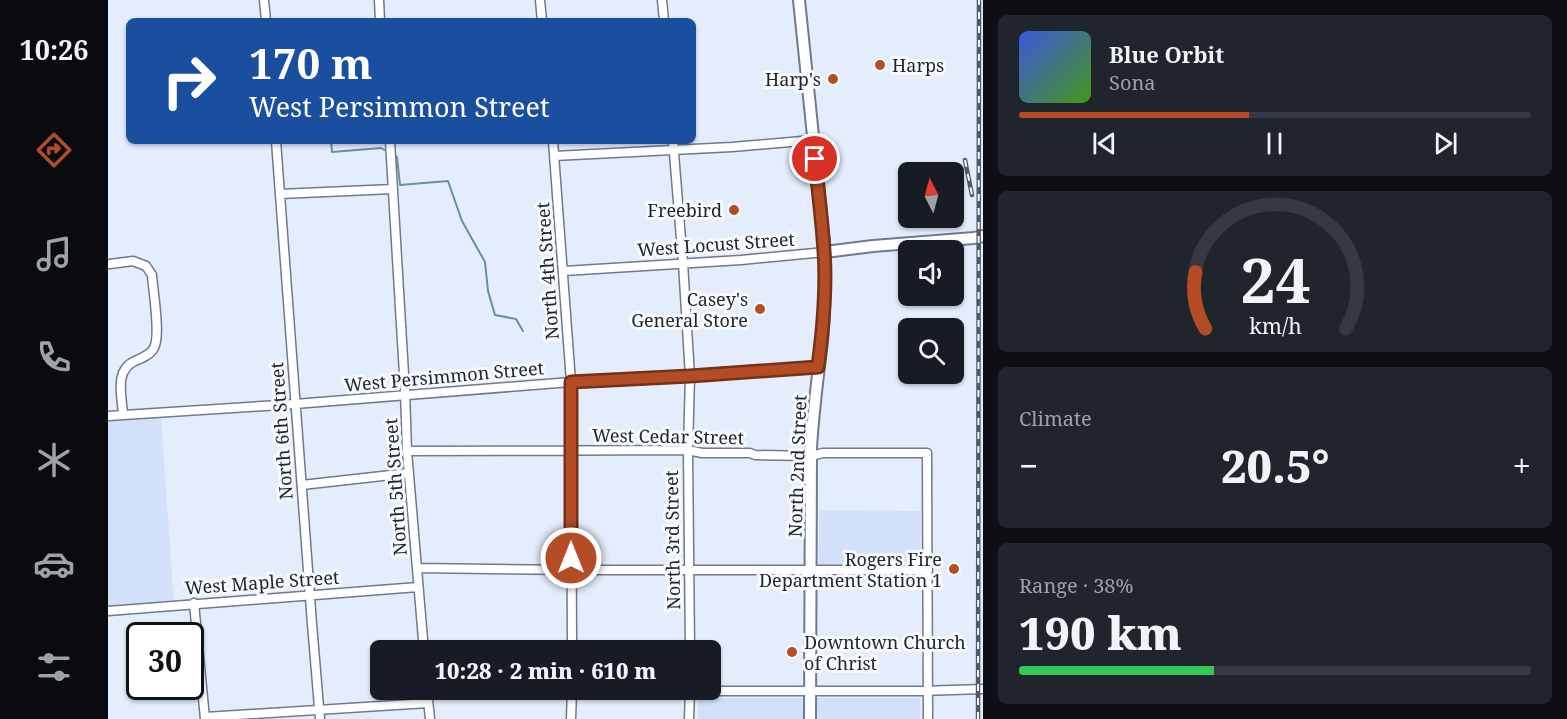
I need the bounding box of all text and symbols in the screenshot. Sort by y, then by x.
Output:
text: 10:26 [19,31,89,68]
text: 170 m [249,34,373,91]
text: Blue Orbit [1109,39,1224,69]
icon: right [150,42,228,120]
place label: Harps [892,53,944,77]
marker: Harps [873,58,887,72]
place label: Harp's [765,67,821,91]
text: Sona [1109,69,1156,96]
marker: Harp's [826,72,840,86]
text: West Persimmon Street [249,88,549,125]
icon: previous [1088,127,1121,160]
icon: pause [1258,127,1291,160]
icon: next [1429,127,1462,160]
icon: directions [33,129,75,171]
pin [789,133,840,184]
icon: arrive [798,142,831,175]
north arrow [898,162,964,228]
map controls [898,162,964,384]
place label: Freebird [647,198,722,222]
street label: North 4th Street [530,201,564,341]
marker: Freebird [727,203,741,217]
street label: West Locust Street [636,227,796,261]
icon: music [33,233,75,275]
text: 24 [1240,236,1310,321]
button: sound [898,240,964,306]
place label: Casey's General Store [631,287,748,332]
marker: Casey's General Store [753,302,767,316]
text: km/h [1249,311,1302,340]
button: search [898,318,964,384]
icon: phone [33,336,75,378]
street label: West Persimmon Street [343,355,545,397]
street label: North 6th Street [264,361,298,501]
street label: North 2nd Street [783,394,811,538]
text: Climate [1019,405,1092,432]
street label: North 5th Street [378,417,412,557]
street label: West Cedar Street [592,423,744,449]
text: 20.5° [1221,435,1330,496]
icon: climate [33,439,75,481]
text: − [1019,443,1038,488]
text: + [1513,443,1531,488]
street label: North 3rd Street [659,470,685,610]
position arrow [539,526,603,590]
icon: car [33,543,75,585]
place label: Rogers Fire Department Station 1 [759,547,942,592]
marker: Rogers Fire Department Station 1 [947,562,961,576]
street label: West Maple Street [184,565,340,599]
text: Range · 38% [1019,572,1133,599]
text: 190 km [1019,602,1182,663]
speed limit sign: 30 [126,622,204,700]
place label: Downtown Church of Christ [804,630,966,675]
marker: Downtown Church of Christ [785,645,799,659]
icon: filters [33,646,75,688]
text: 10:28 · 2 min · 610 m [435,655,656,685]

